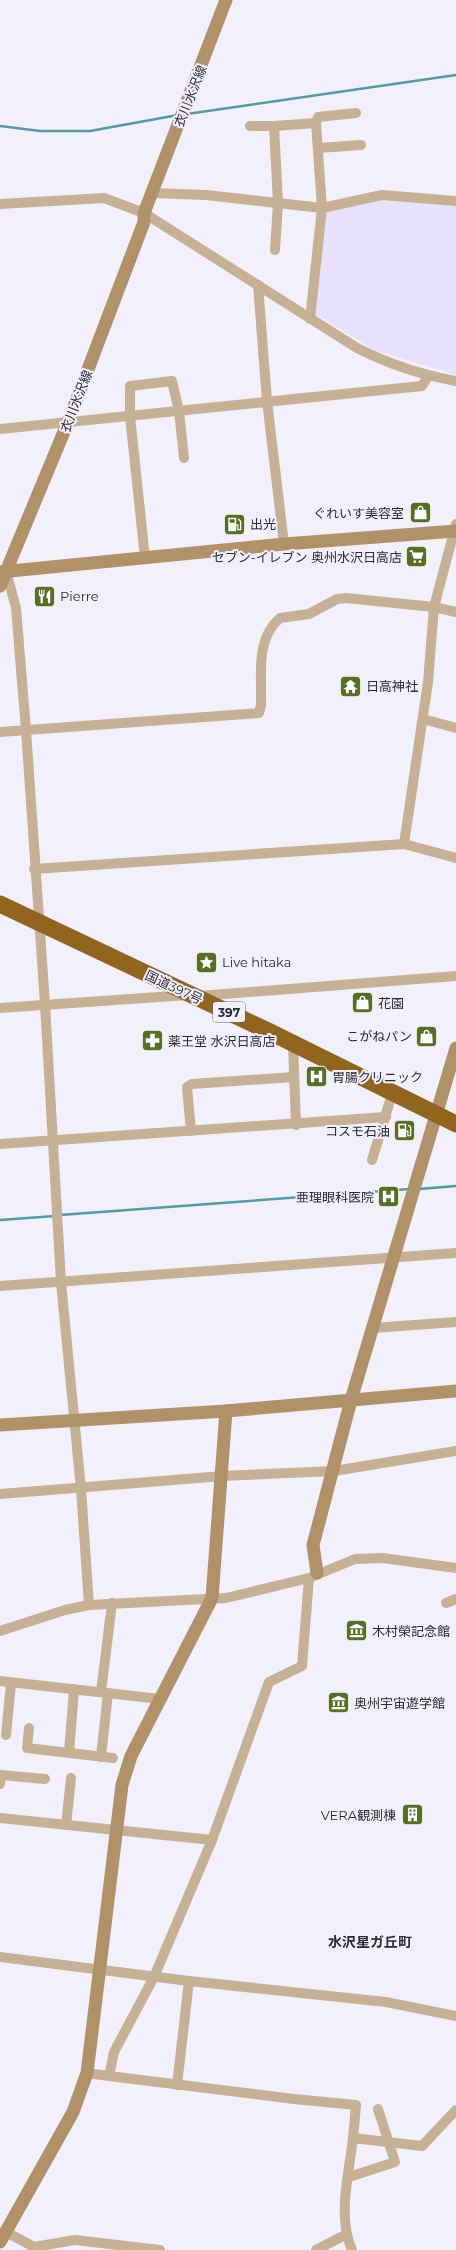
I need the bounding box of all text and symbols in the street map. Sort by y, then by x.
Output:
street label: 衣川水沢線 [170,63,210,129]
street label: 衣川水沢線 [57,368,95,434]
shop icon: ぐれいす美容室 [407,500,433,526]
place label: ぐれいす美容室 [313,505,404,521]
fuel station icon: 出光 [222,511,248,537]
place label: 出光 [250,516,276,532]
supermarket icon: セブン-イレブン 奥州水沢日高店 [404,544,430,570]
place label: セブン-イレブン 奥州水沢日高店 [212,549,402,565]
restaurant icon: Pierre [32,583,58,609]
place label: Pierre [60,588,99,604]
temple icon: 日高神社 [338,673,364,699]
place label: 日高神社 [366,678,418,694]
place icon: Live hitaka [193,949,219,975]
place label: Live hitaka [222,954,291,970]
street label: 国道397号 [143,967,205,1007]
shop icon: 花園 [350,990,376,1016]
place label: 花園 [378,995,404,1011]
road number: 397 [213,1002,245,1022]
shop icon: こがねパン [414,1023,440,1049]
pharmacy icon: 薬王堂 水沢日高店 [139,1028,165,1054]
place label: こがねパン [346,1028,412,1044]
place label: 薬王堂 水沢日高店 [168,1033,275,1049]
hospital icon: 胃腸クリニック [303,1064,329,1090]
place label: 胃腸クリニック [332,1069,423,1085]
fuel station icon: コスモ石油 [392,1118,418,1144]
place label: コスモ石油 [325,1123,390,1139]
hospital icon: 亜理眼科医院 [376,1184,402,1210]
place label: 亜理眼科医院 [296,1189,374,1205]
museum icon: 木村榮記念館 [344,1618,370,1644]
place label: 木村榮記念館 [372,1623,450,1639]
museum icon: 奥州宇宙遊学館 [326,1690,352,1716]
place label: 奥州宇宙遊学館 [354,1695,445,1711]
building icon: VERA観測棟 [399,1802,425,1828]
place label: VERA観測棟 [321,1807,396,1823]
district label: 水沢星ガ丘町 [328,1933,412,1951]

